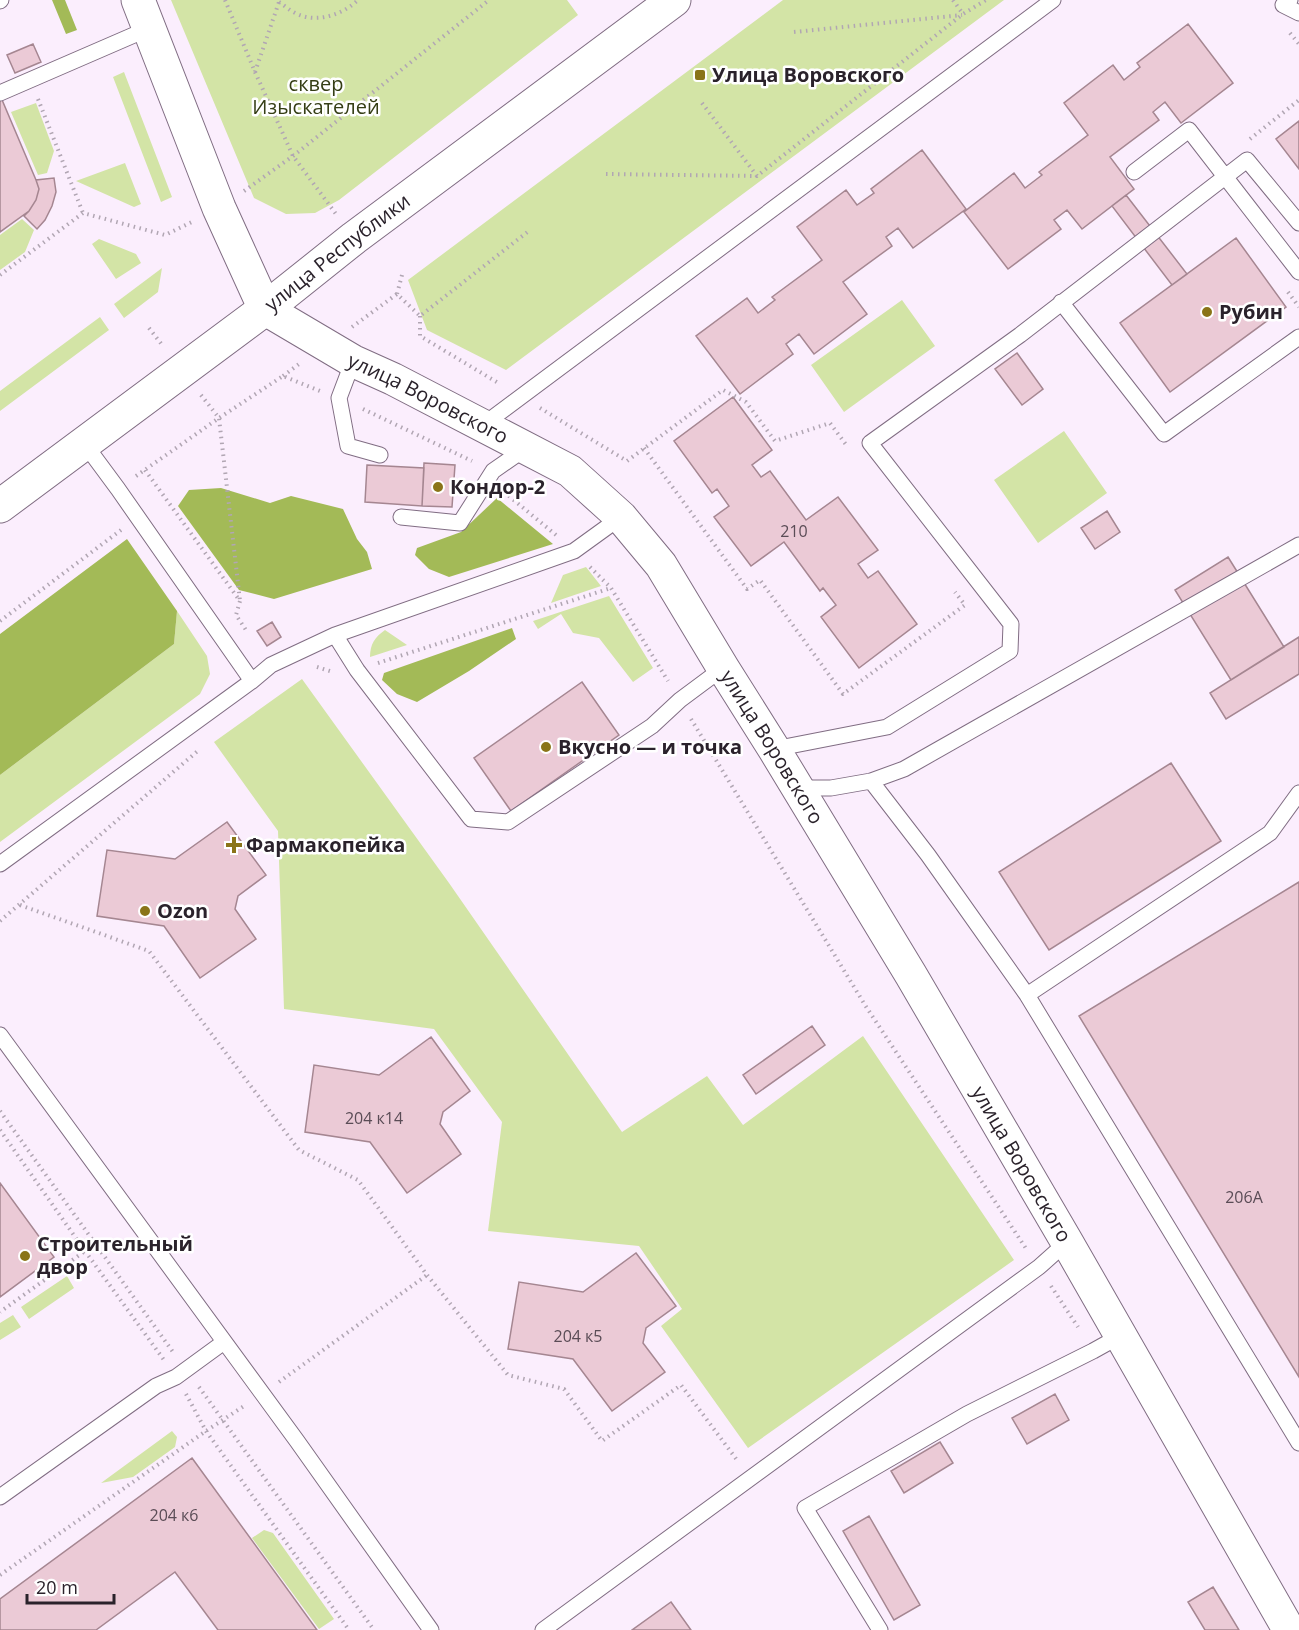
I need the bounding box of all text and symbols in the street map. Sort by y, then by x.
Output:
place label: Улица Воровского [712,61,904,88]
marker: Улица Воровского [693,68,707,82]
park label: сквер Изыскателей [252,70,380,120]
street label: улица Республики [259,187,415,317]
place label: Рубин [1219,298,1283,325]
marker: Рубин [1200,305,1214,319]
street label: улица Воровского [344,346,513,450]
place label: Кондор-2 [450,473,545,500]
marker: Кондор-2 [431,480,445,494]
house number: 210 [780,520,808,542]
street label: улица Воровского [715,665,830,829]
place label: Вкусно — и точка [558,733,742,760]
marker: Вкусно — и точка [539,740,553,754]
place label: Фармакопейка [246,831,405,858]
marker: Фармакопейка [227,838,241,852]
place label: Ozon [157,897,208,924]
marker: Ozon [138,904,152,918]
street label: улица Воровского [966,1081,1078,1247]
house number: 204 к14 [345,1107,403,1129]
house number: 206А [1225,1186,1264,1208]
place label: Строительный двор [37,1230,193,1280]
marker: Строительный двор [18,1249,32,1263]
house number: 204 к5 [553,1325,603,1347]
house number: 204 к6 [149,1504,199,1526]
scale bar [27,1567,114,1605]
text: 20 m [36,1575,78,1599]

